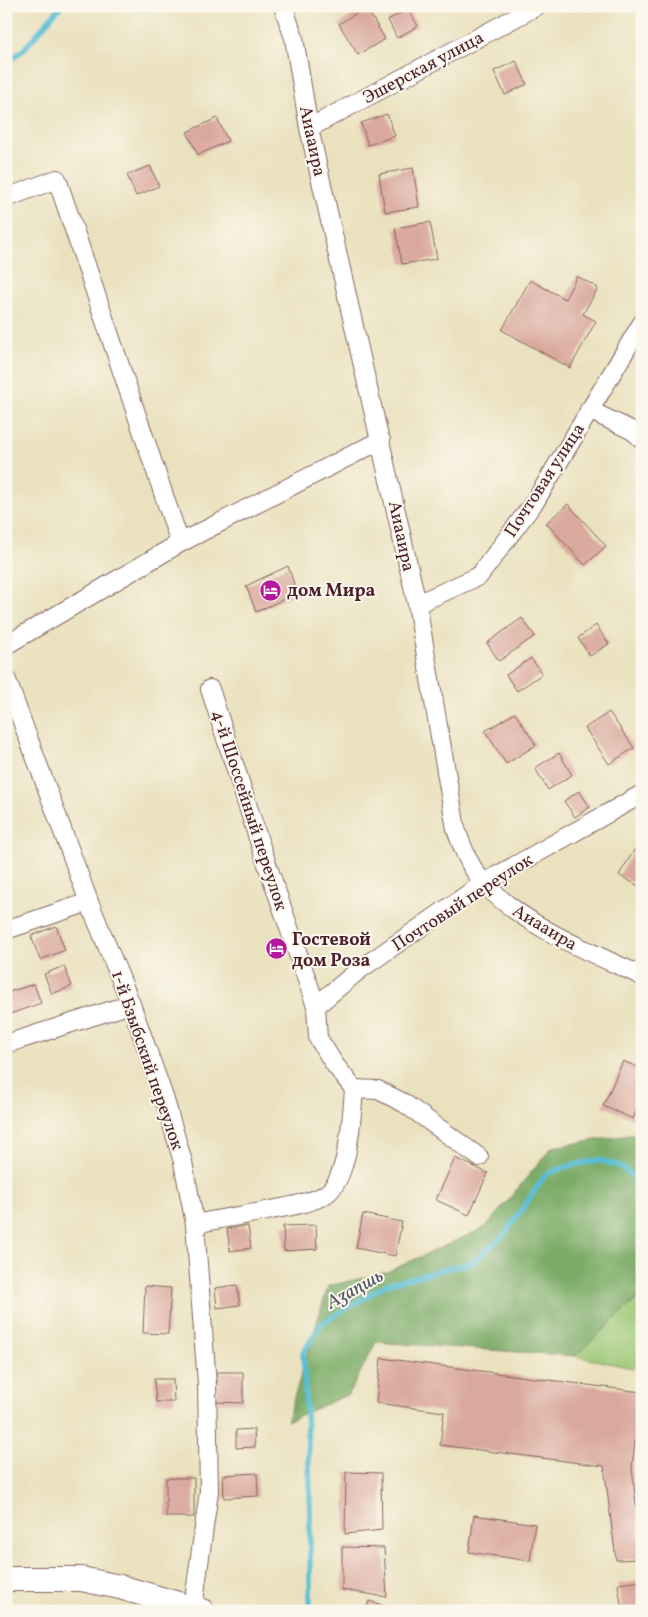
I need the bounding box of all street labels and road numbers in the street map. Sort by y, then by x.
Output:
street label: Эшерская улица [359,26,489,111]
street label: Аиааира [292,104,331,179]
street label: Почтовая улица [499,419,592,543]
street label: Аиааира [381,499,420,574]
street label: 4-й Шоссейный переулок [204,707,293,914]
street label: Почтовый переулок [388,848,538,958]
street label: Аиааира [507,899,581,958]
street label: 1-й Бзыбский переулок [104,967,189,1154]

